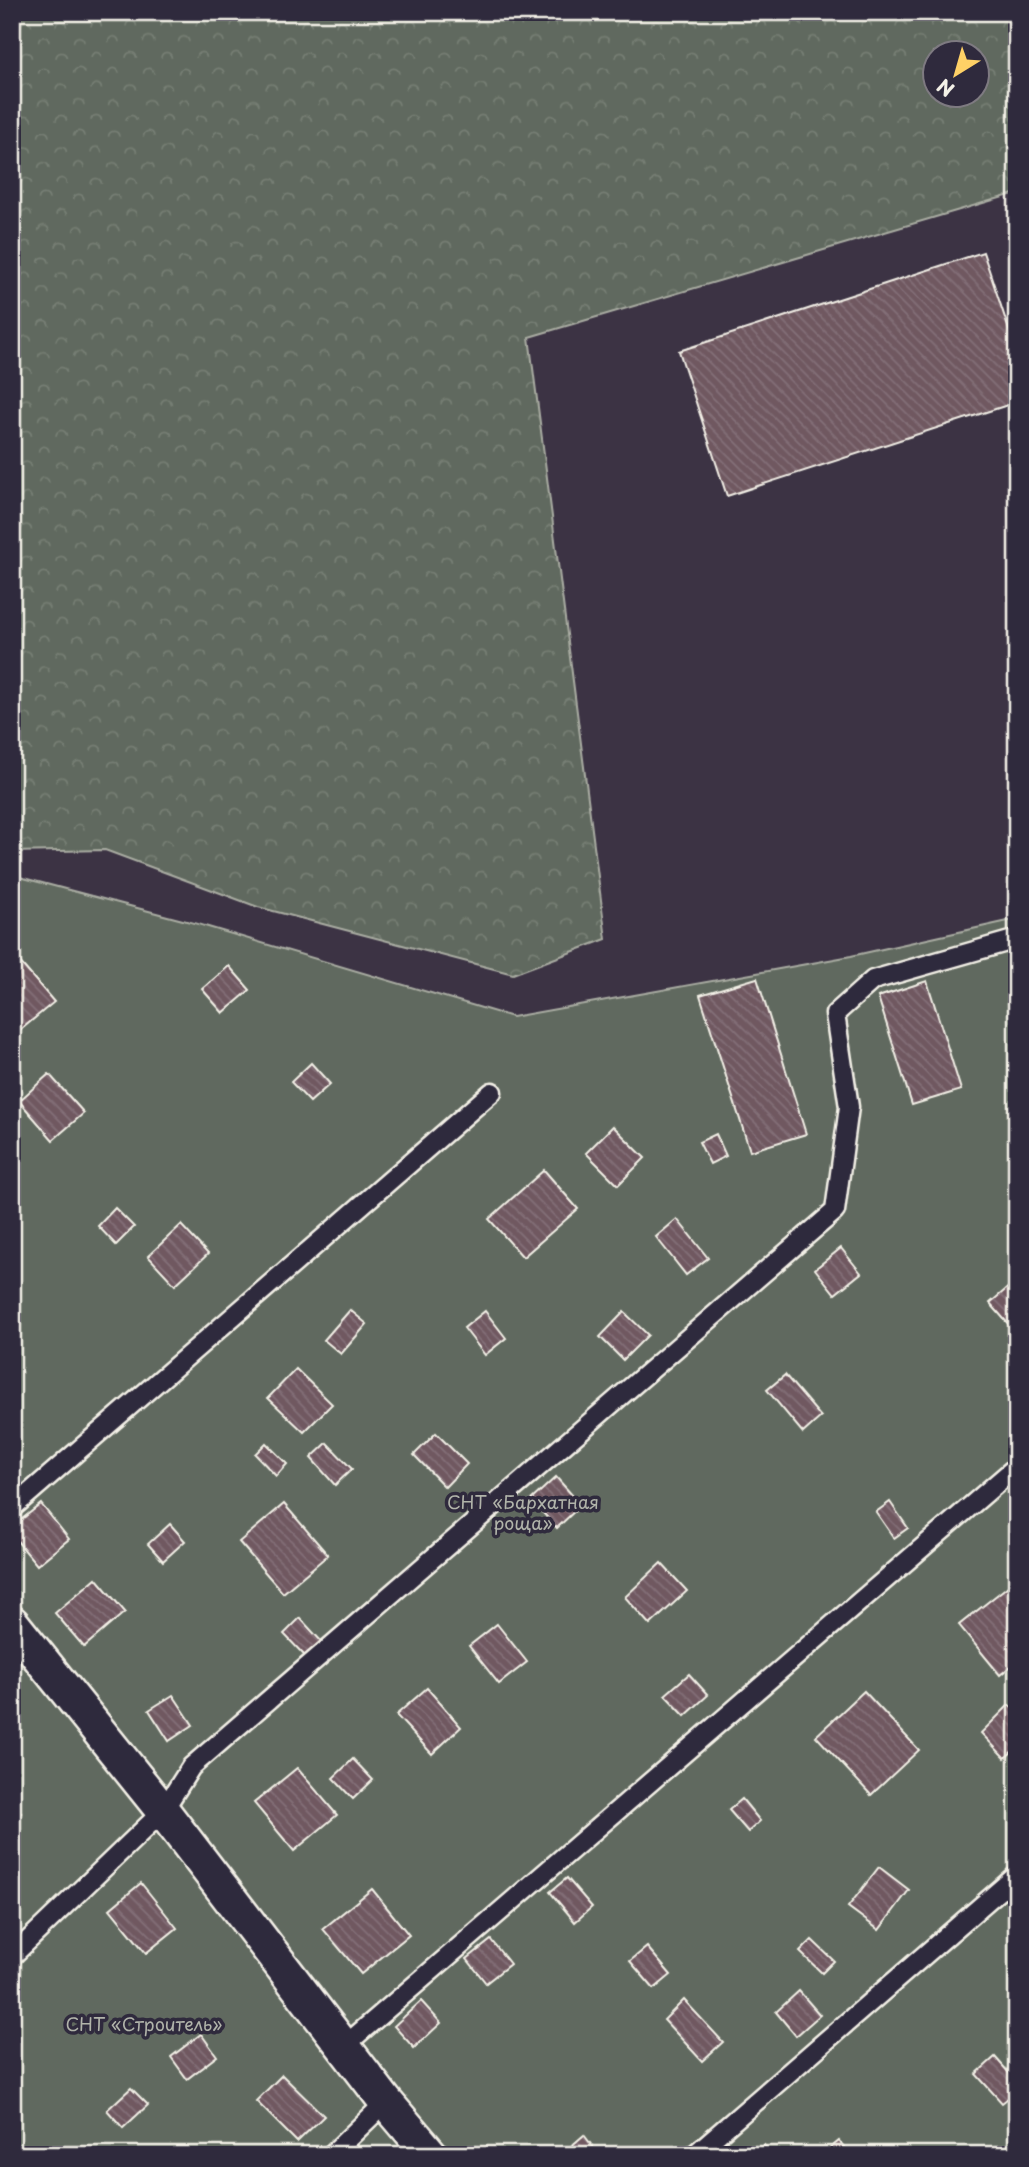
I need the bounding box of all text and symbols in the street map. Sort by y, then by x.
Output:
north arrow [920,38,990,108]
text: N [931,73,960,104]
park label: СНТ «Бархатная роща» [447,1488,599,1536]
park label: СНТ «Строитель» [66,2010,222,2037]

